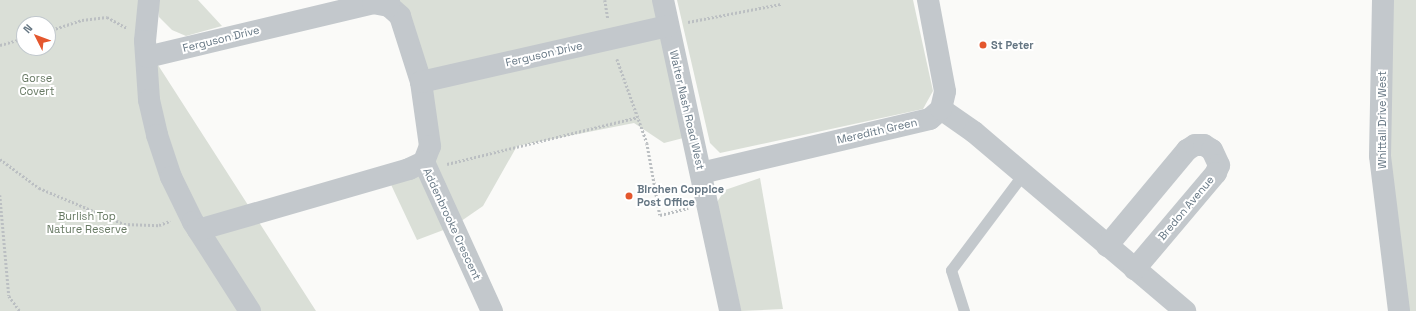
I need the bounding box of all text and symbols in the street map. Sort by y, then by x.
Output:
north arrow [16,16,56,56]
text: N [20,21,35,36]
street label: Ferguson Drive [181,23,261,55]
place label: St Peter [991,38,1034,52]
street label: Ferguson Drive [504,39,584,69]
marker: St Peter [978,40,988,50]
street label: Walter Nash Road West [667,49,707,171]
street label: Whittall Drive West [1375,71,1389,169]
park label: Gorse Covert [19,72,55,98]
street label: Meredith Green [836,115,918,147]
street label: Addenbrooke Crescent [420,166,484,282]
street label: Bredon Avenue [1155,173,1217,243]
place label: Birchen Coppice Post Office [637,183,724,209]
marker: Birchen Coppice Post Office [624,191,634,201]
park label: Burlish Top Nature Reserve [47,210,127,236]

